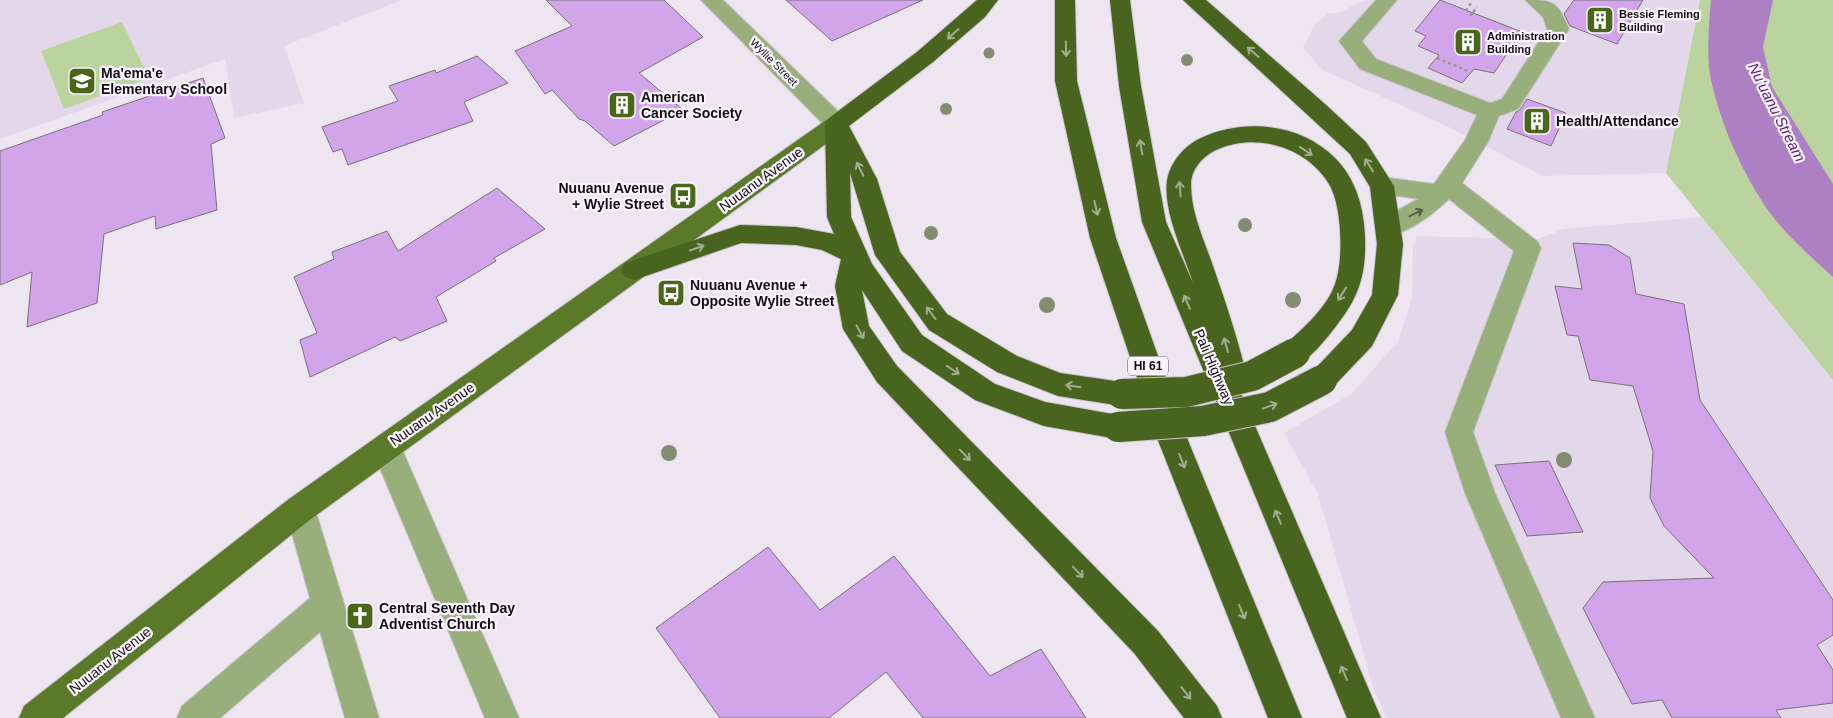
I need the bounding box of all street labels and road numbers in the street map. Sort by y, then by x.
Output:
street label: Wyllie Street [748,36,800,88]
street label: Nuuanu Avenue [716,143,806,215]
street label: Pali Highway [1191,327,1237,407]
road number: HI 61 [1128,356,1168,376]
street label: Nuuanu Avenue [387,379,477,449]
street label: Nuuanu Avenue [66,623,154,697]

